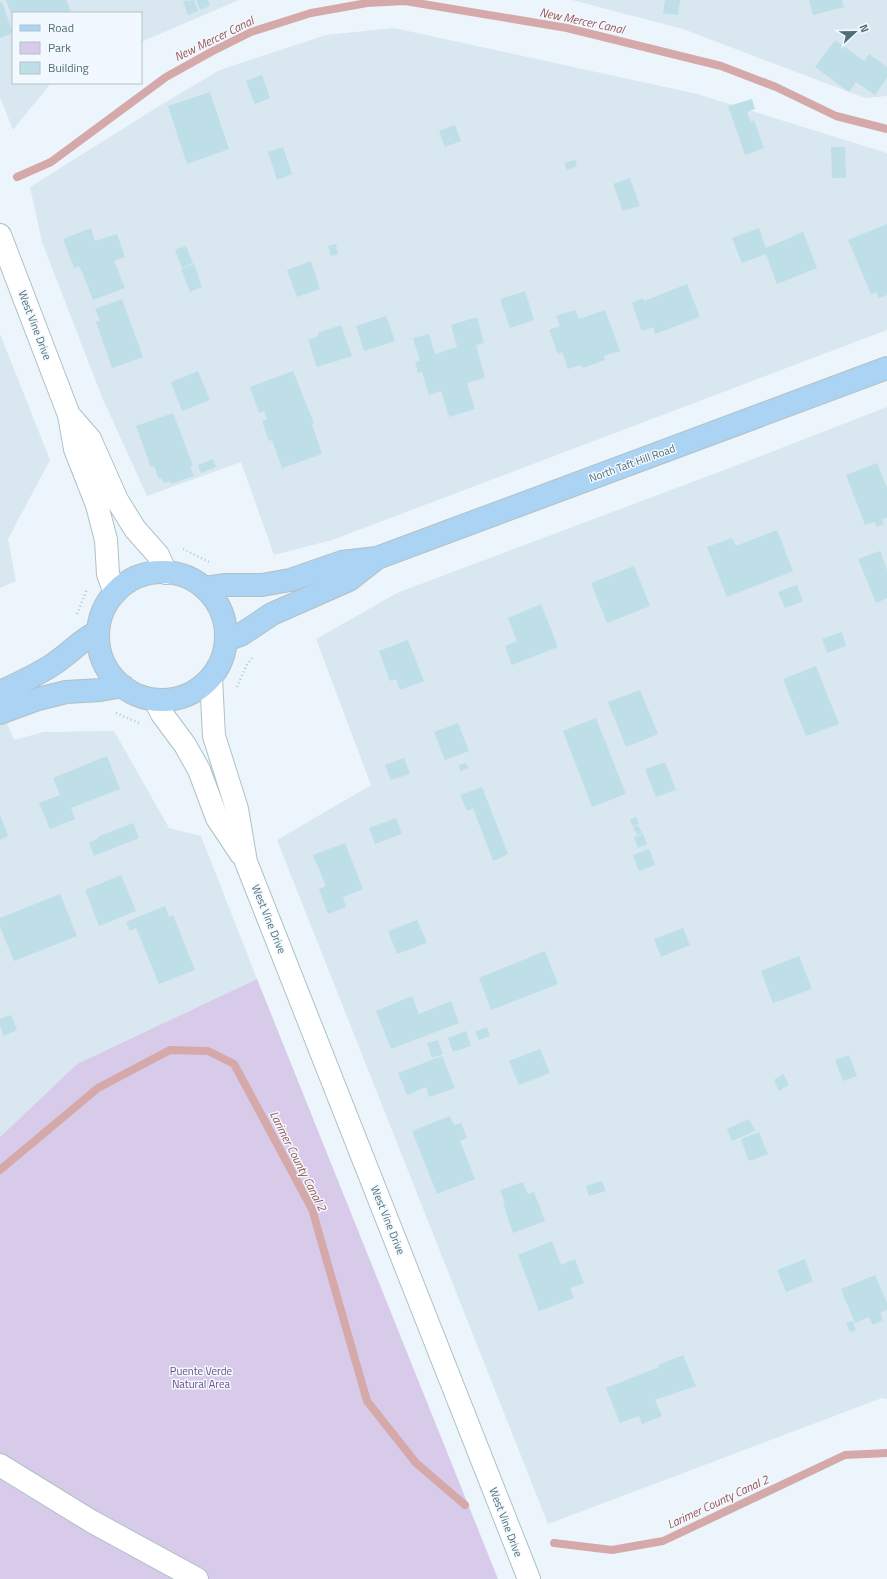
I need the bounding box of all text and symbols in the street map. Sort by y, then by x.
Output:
water label: New Mercer Canal [538,2,628,39]
water label: New Mercer Canal [171,11,258,66]
legend [12,12,142,84]
north arrow [835,12,875,52]
text: Road [48,18,74,37]
text: N [855,22,873,35]
text: Park [48,38,71,57]
text: Building [48,58,89,77]
street label: West Vine Drive [14,288,56,362]
street label: North Taft Hill Road [587,440,677,486]
street label: West Vine Drive [248,882,290,956]
water label: Larimer County Canal 2 [265,1107,332,1215]
street label: West Vine Drive [367,1183,409,1257]
park label: Puente Verde Natural Area [170,1363,233,1392]
water label: Larimer County Canal 2 [664,1469,773,1533]
street label: West Vine Drive [485,1485,527,1559]

